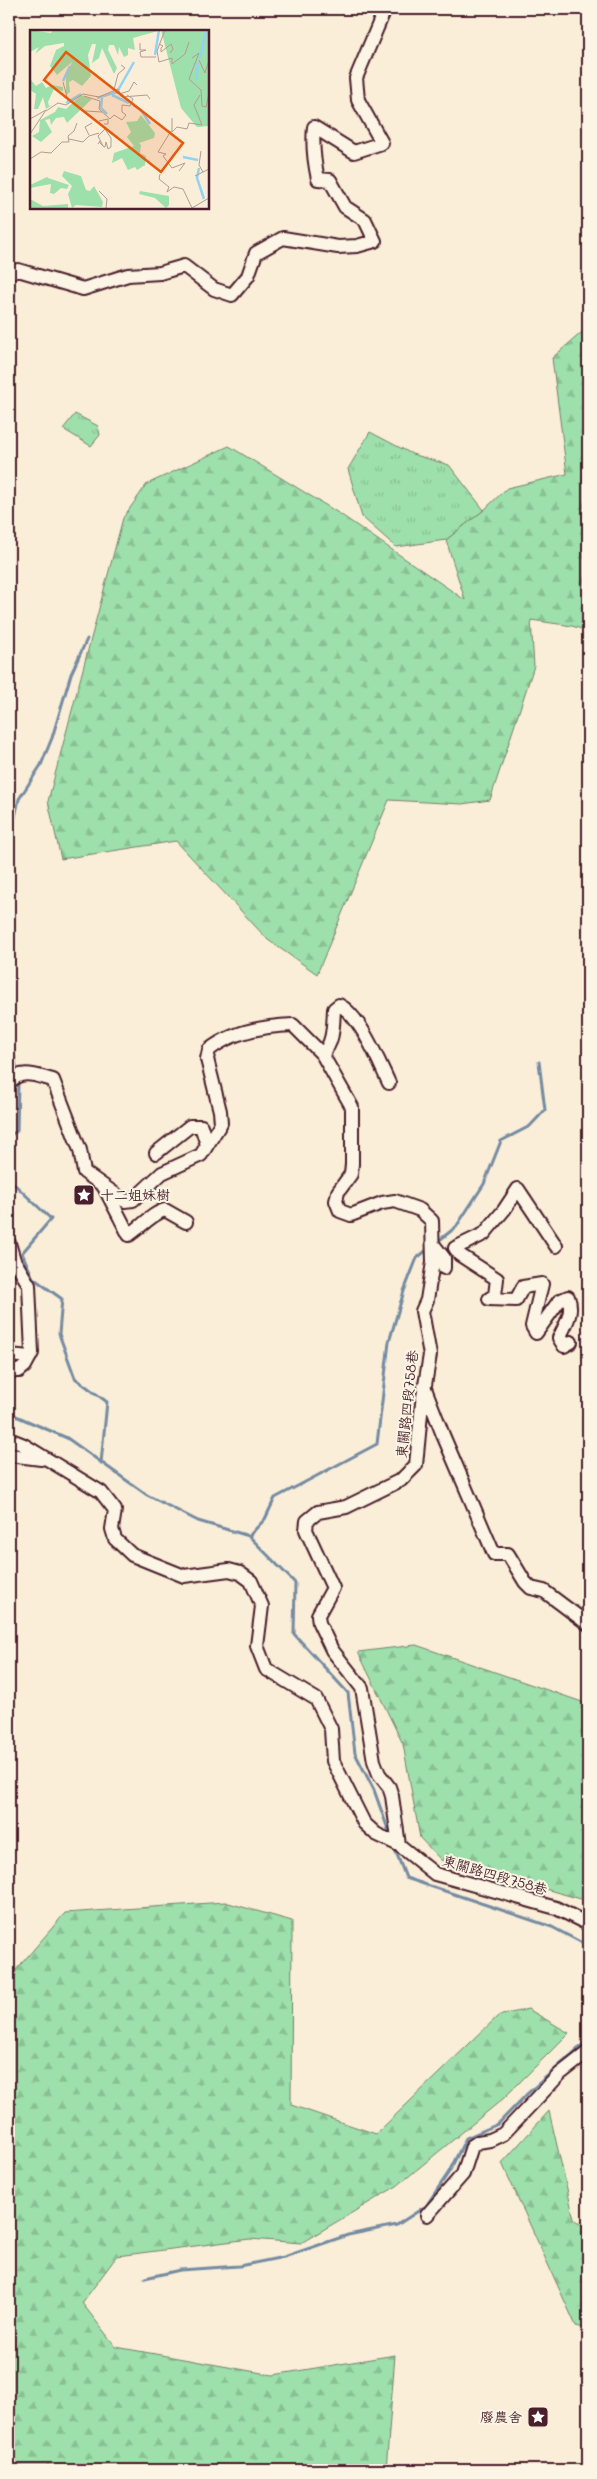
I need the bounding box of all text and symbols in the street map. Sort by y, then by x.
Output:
inset map [30,30,209,209]
place icon: 十二姐妹樹 [72,1183,96,1207]
place label: 十二姐妹樹 [100,1185,170,1204]
street label: 東關路四段758巷 [391,1348,422,1459]
street label: 東關路四段758巷 [440,1850,551,1899]
place icon: 廢農舍 [526,2405,550,2429]
place label: 廢農舍 [480,2407,522,2426]

